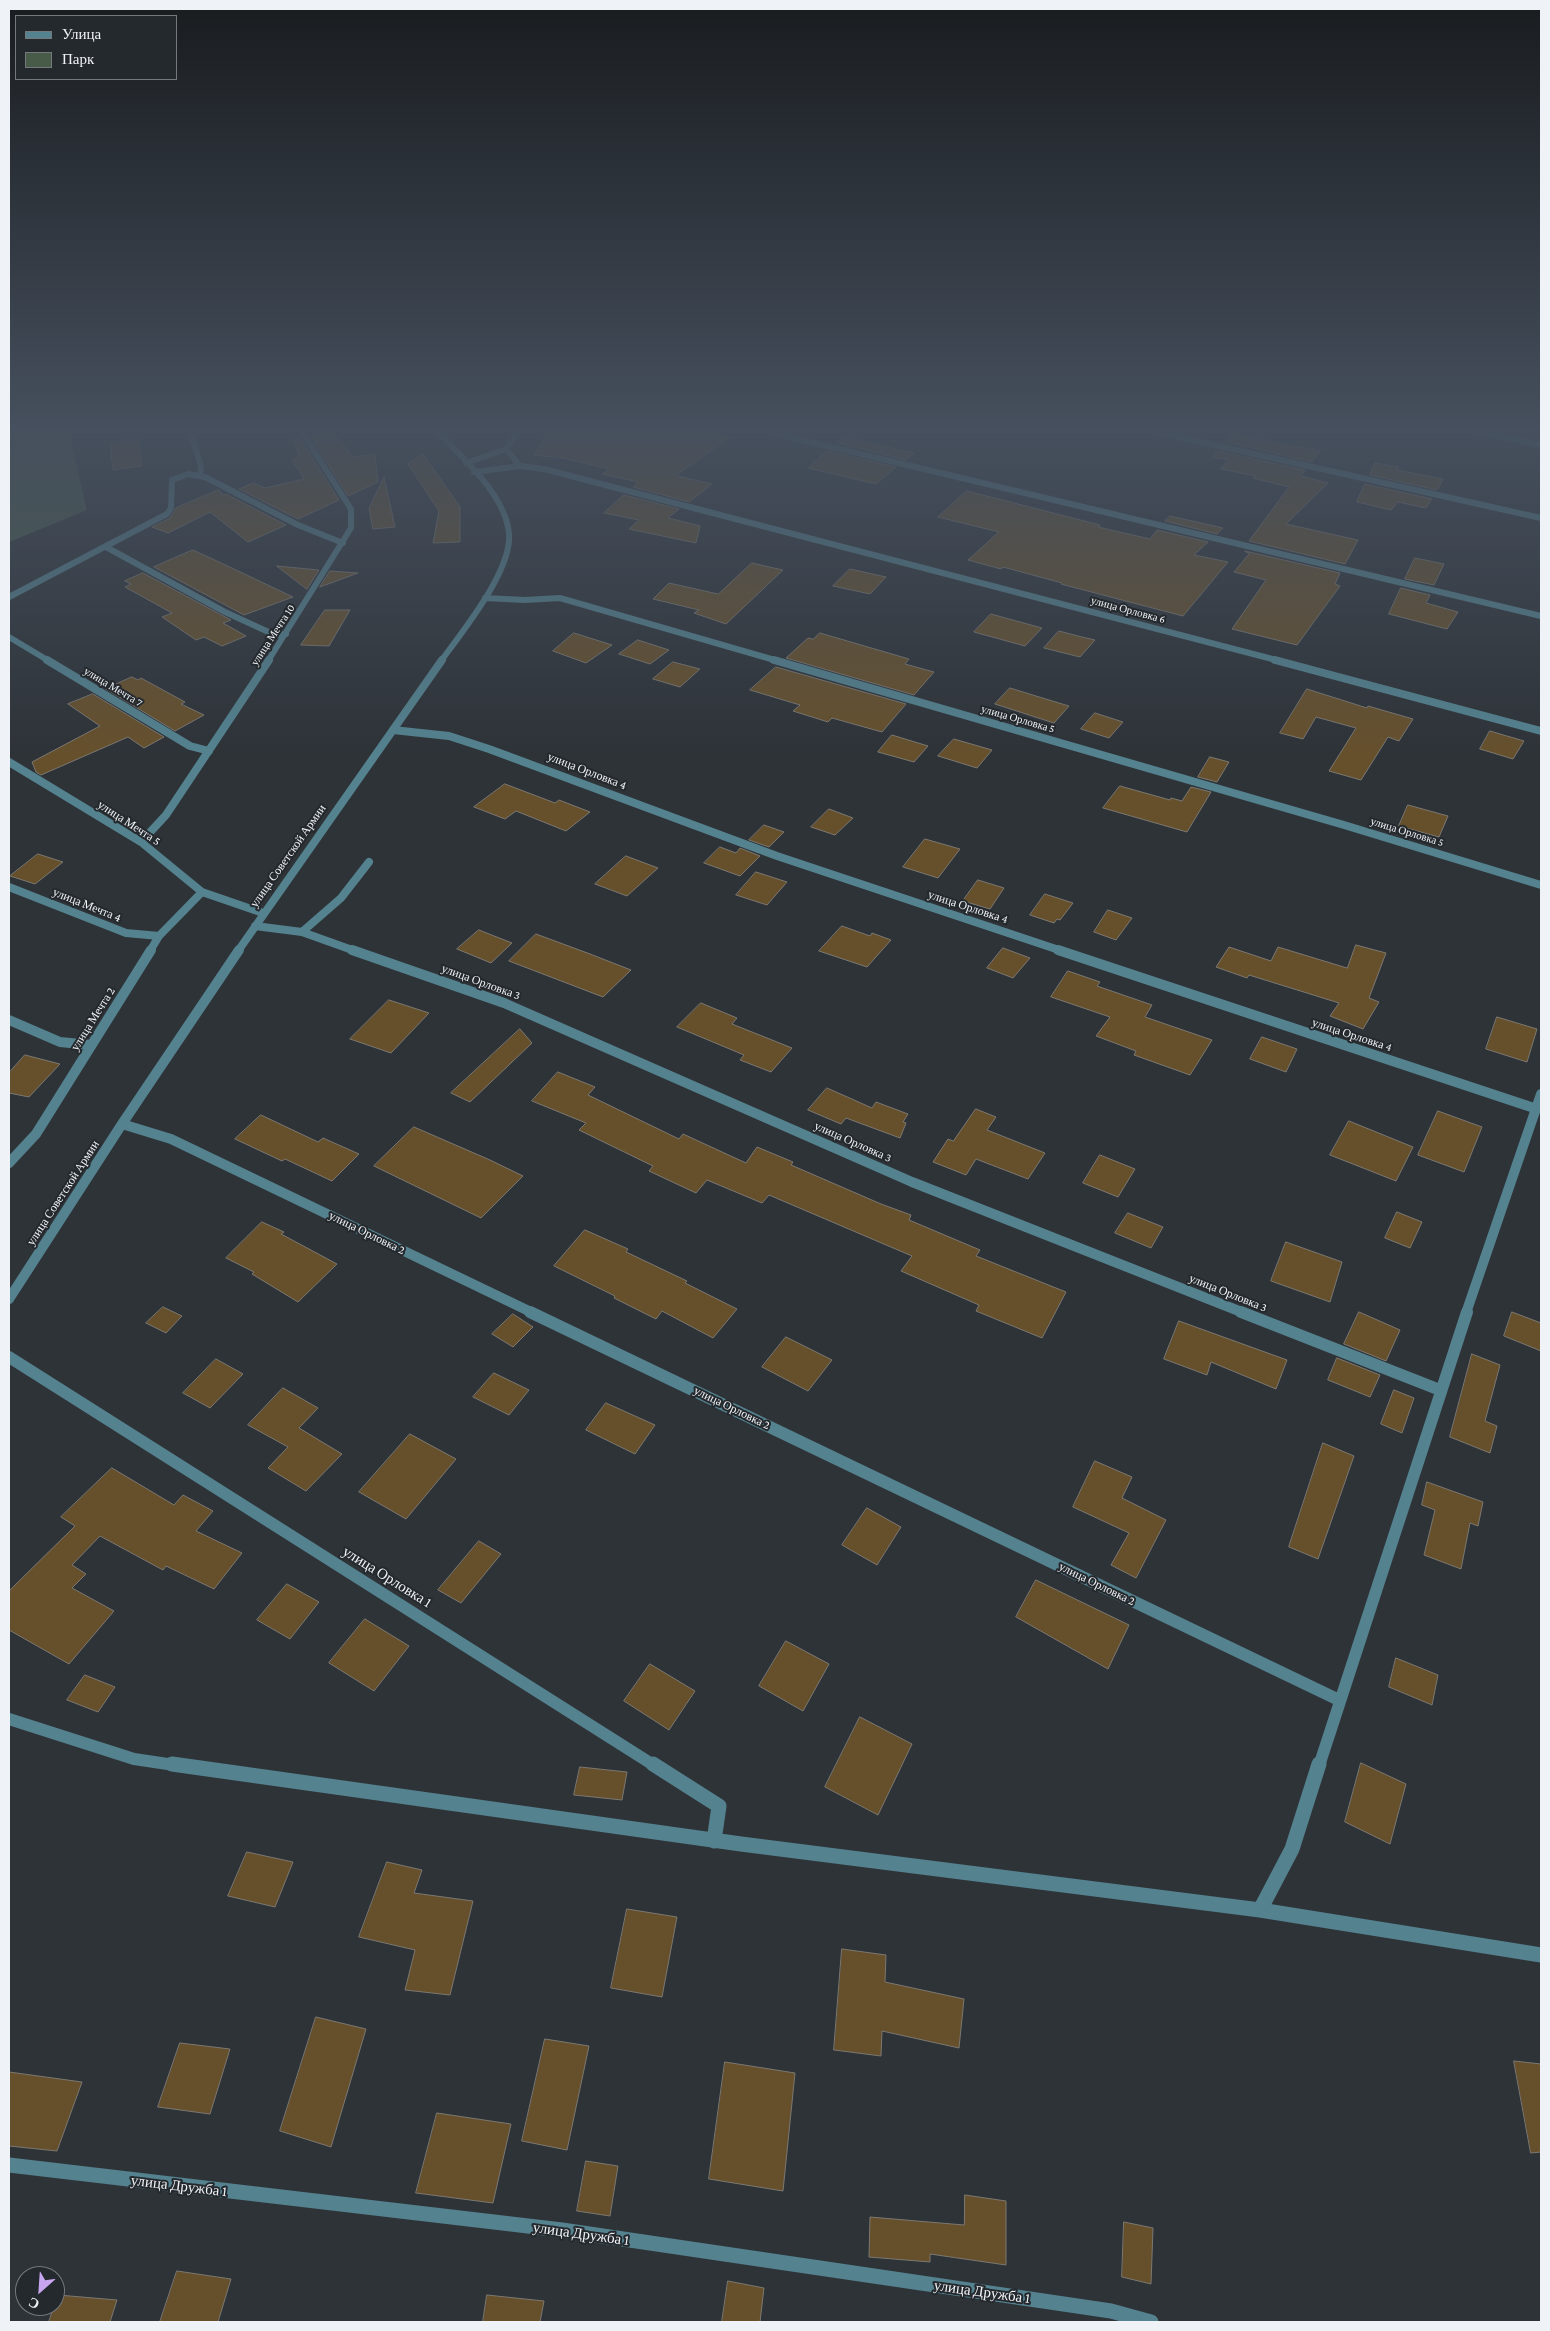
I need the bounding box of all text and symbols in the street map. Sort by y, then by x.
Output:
legend [15,15,178,80]
text: Улица [62,26,101,42]
text: Парк [62,51,94,67]
street label: улица Орловка 6 [1089,594,1167,626]
street label: улица Мечта 10 [248,602,298,668]
street label: улица Мечта 7 [81,664,145,710]
street label: улица Орловка 5 [980,702,1056,736]
street label: улица Орловка 4 [545,749,629,793]
street label: улица Мечта 5 [95,797,163,849]
street label: улица Советской Армии [247,802,329,910]
street label: улица Орловка 5 [1369,815,1445,849]
street label: улица Мечта 4 [51,885,123,925]
street label: улица Орловка 4 [926,887,1010,927]
street label: улица Орловка 3 [440,961,522,1003]
street label: улица Мечта 2 [68,985,118,1053]
street label: улица Орловка 4 [1310,1015,1394,1055]
street label: улица Орловка 3 [812,1119,894,1165]
street label: улица Советской Армии [24,1138,102,1248]
street label: улица Орловка 2 [327,1208,407,1258]
street label: улица Орловка 3 [1187,1271,1269,1315]
street label: улица Орловка 2 [692,1383,772,1433]
street label: улица Орловка 1 [339,1542,435,1612]
street label: улица Орловка 2 [1057,1559,1137,1609]
street label: улица Дружба 1 [130,2171,228,2201]
street label: улица Дружба 1 [532,2218,630,2250]
north arrow [15,2266,65,2316]
street label: улица Дружба 1 [933,2276,1031,2308]
text: С [26,2294,42,2313]

